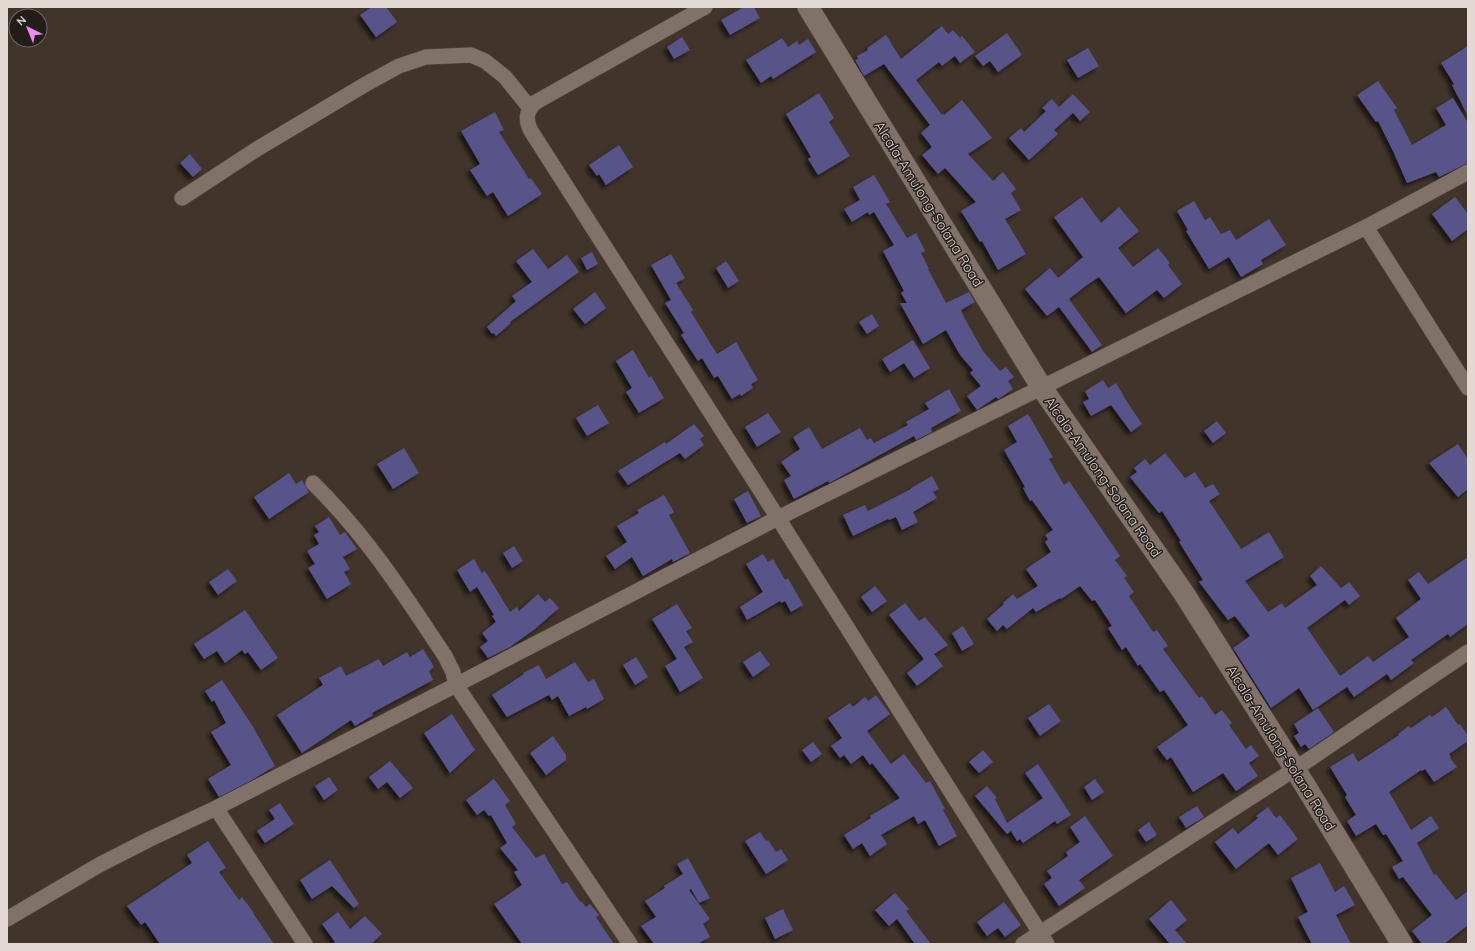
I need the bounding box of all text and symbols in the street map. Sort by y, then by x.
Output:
north arrow [8,8,48,48]
text: N [13,13,29,29]
street label: Alcala-Amulong-Solana Road [871,118,987,290]
street label: Alcala-Amulong-Solana Road [1041,393,1165,561]
street label: Alcala-Amulong-Solana Road [1223,662,1339,834]

